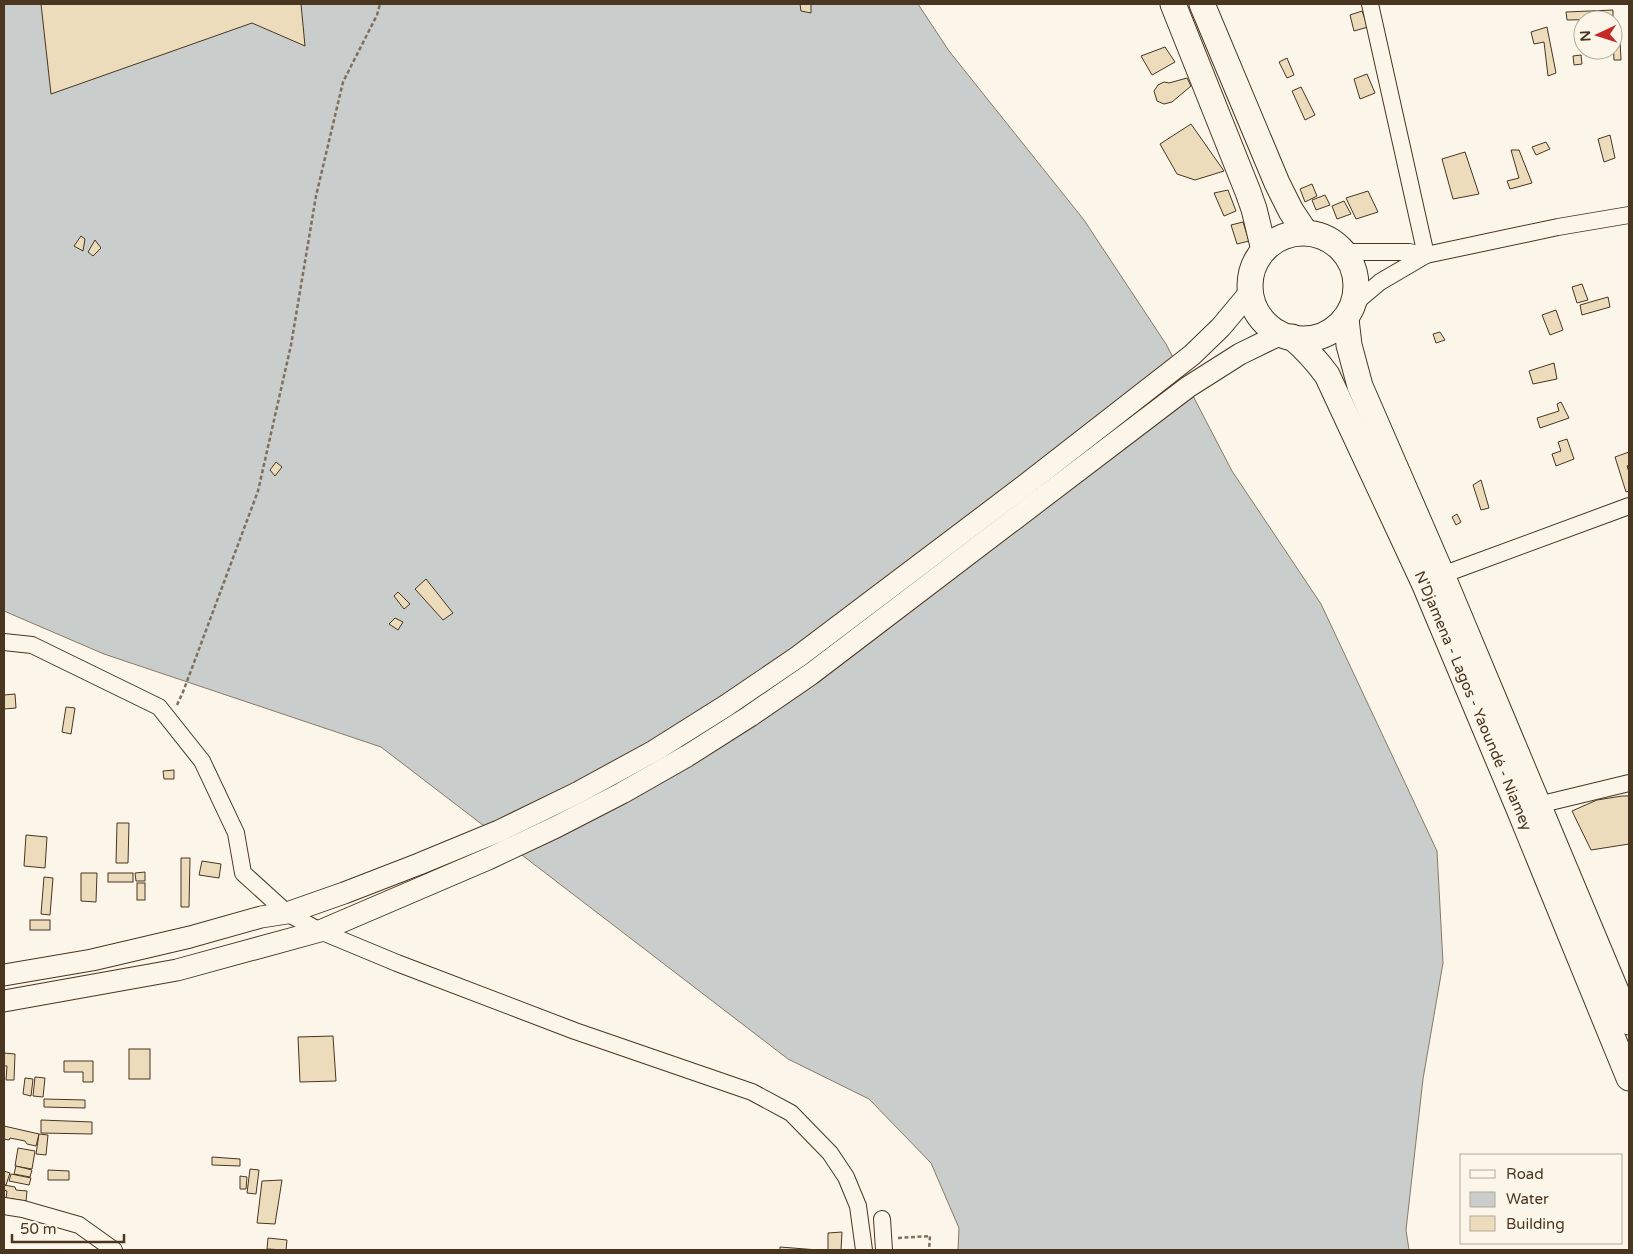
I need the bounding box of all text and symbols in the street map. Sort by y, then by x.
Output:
north arrow [1573,10,1623,60]
text: N [1577,30,1594,42]
street label: N'Djamena - Lagos - Yaoundé - Niamey [1411,568,1536,833]
legend [1460,1154,1623,1244]
text: Road [1506,1165,1544,1183]
text: Water [1506,1190,1549,1208]
scale bar [12,1212,125,1244]
text: Building [1506,1215,1565,1233]
text: 50 m [20,1220,57,1238]

